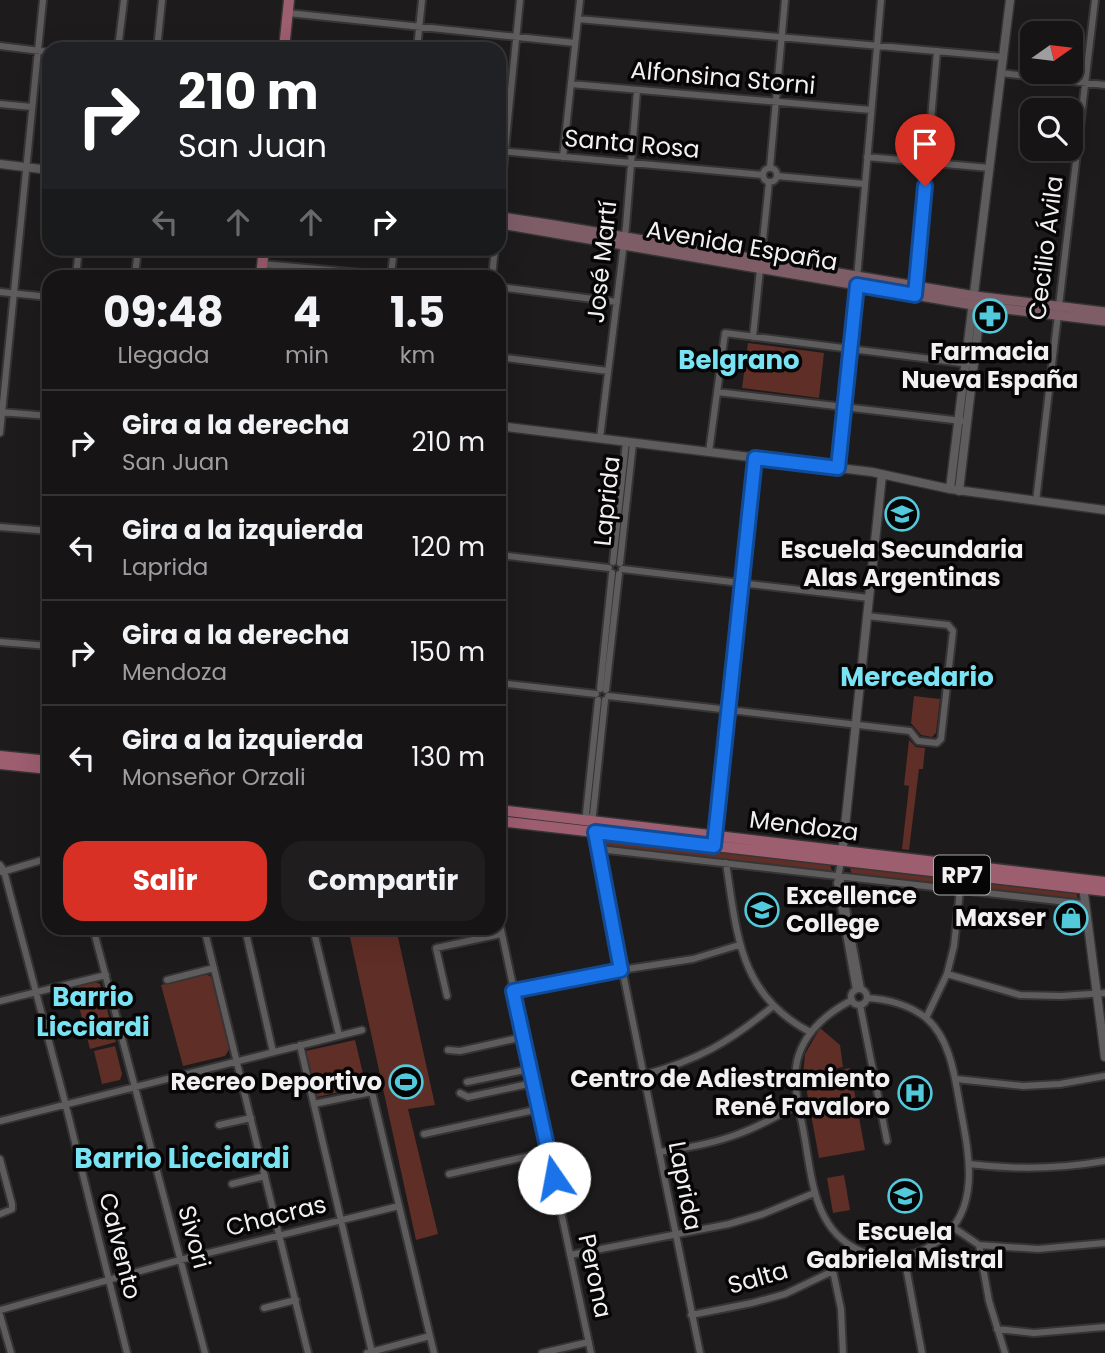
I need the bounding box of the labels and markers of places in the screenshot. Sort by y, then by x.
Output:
pin [895,114,955,186]
pharmacy icon: Farmacia Nueva España [971,297,1009,335]
place label: Farmacia Nueva España [902,335,1078,396]
school or university icon: Escuela Secundaria Alas Argentinas [883,495,921,533]
place label: Escuela Secundaria Alas Argentinas [781,533,1023,594]
place label: Excellence College [786,879,917,940]
school or university icon: Excellence College [743,891,781,929]
shop icon: Maxser [1052,899,1090,937]
place label: Maxser [955,901,1046,934]
place label: Centro de Adiestramiento René Favaloro [570,1062,890,1123]
sports icon: Recreo Deportivo [387,1063,425,1101]
place label: Recreo Deportivo [170,1065,382,1098]
hospital icon: Centro de Adiestramiento René Favaloro [896,1074,934,1112]
school or university icon: Escuela Gabriela Mistral [886,1177,924,1215]
place label: Escuela Gabriela Mistral [806,1215,1004,1276]

